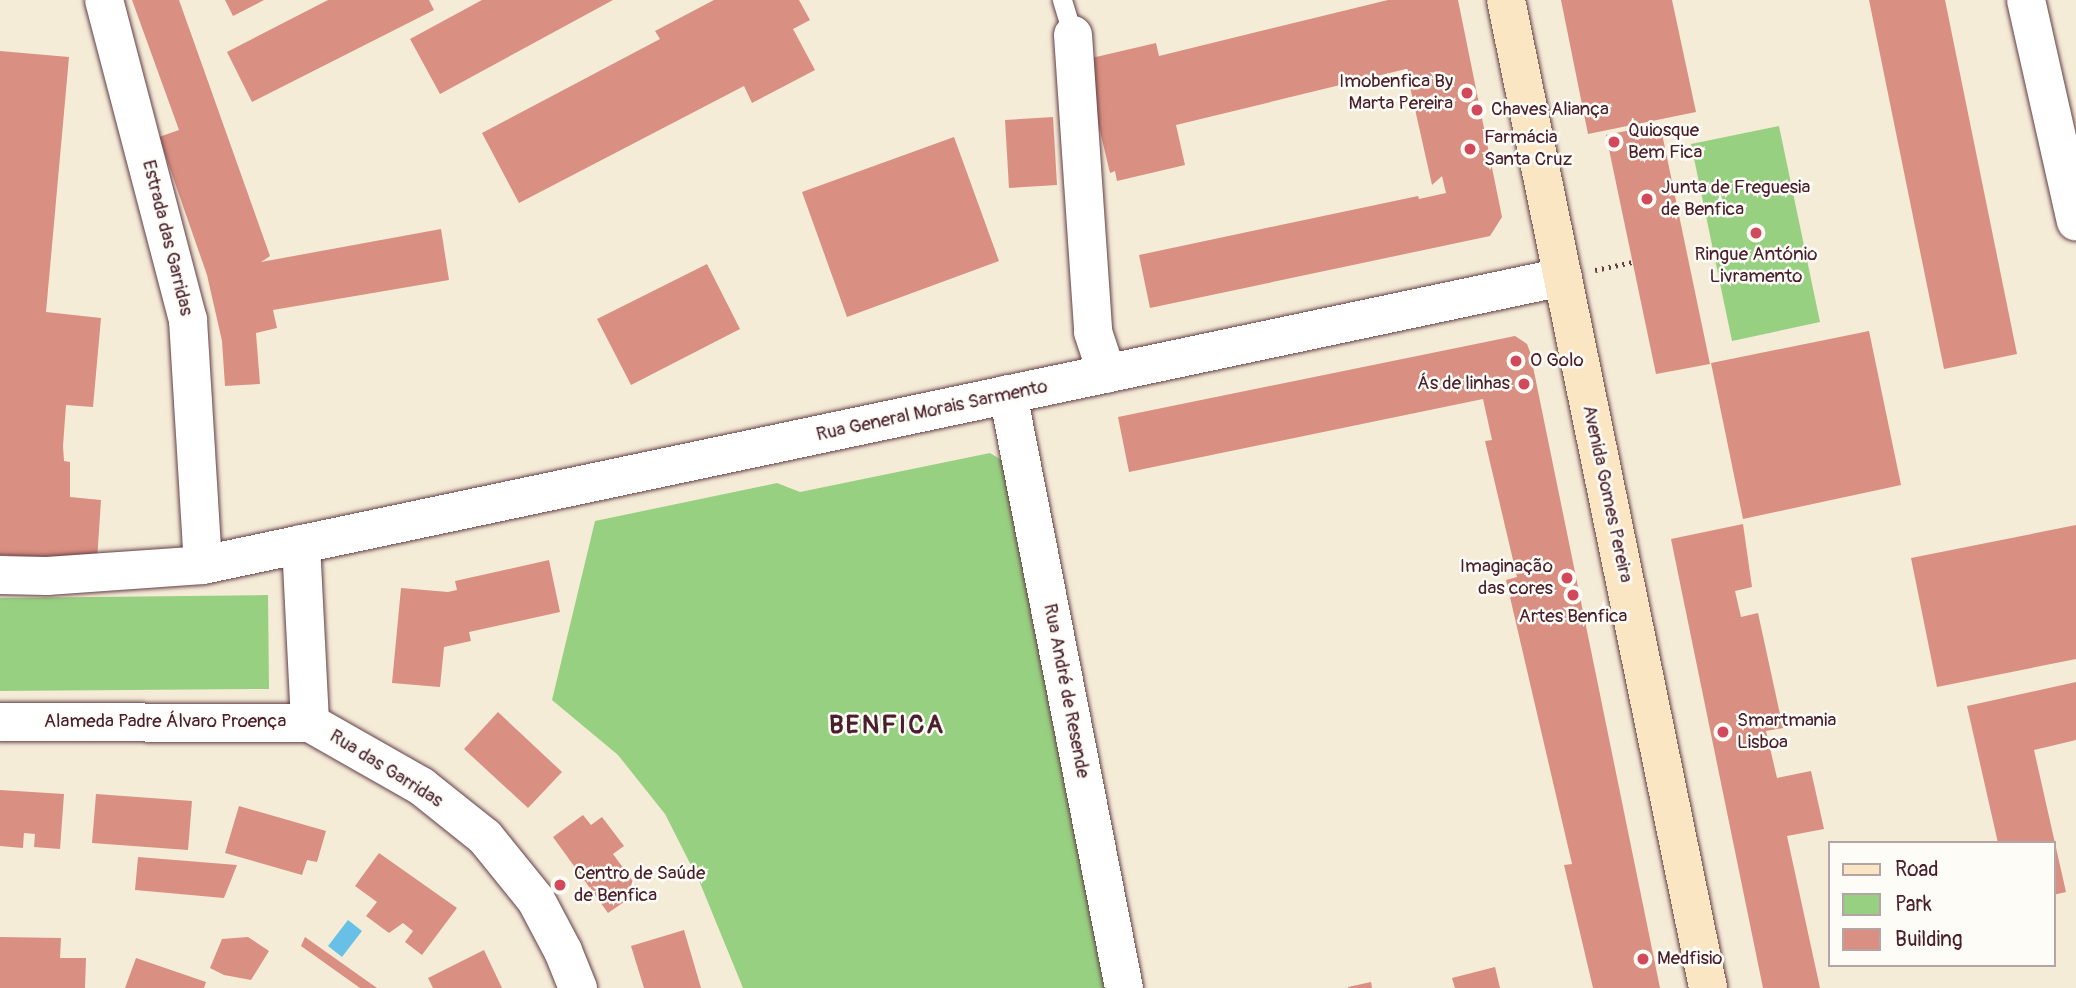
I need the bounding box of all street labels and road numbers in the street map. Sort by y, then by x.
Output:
street label: Estrada das Garridas [137,158,197,318]
street label: Rua General Morais Sarmento [814,375,1050,447]
street label: Avenida Gomes Pereira [1577,403,1637,585]
street label: Rua André de Resende [1038,602,1094,780]
street label: Alameda Padre Álvaro Proença [44,711,286,733]
street label: Rua das Garridas [325,725,447,813]

